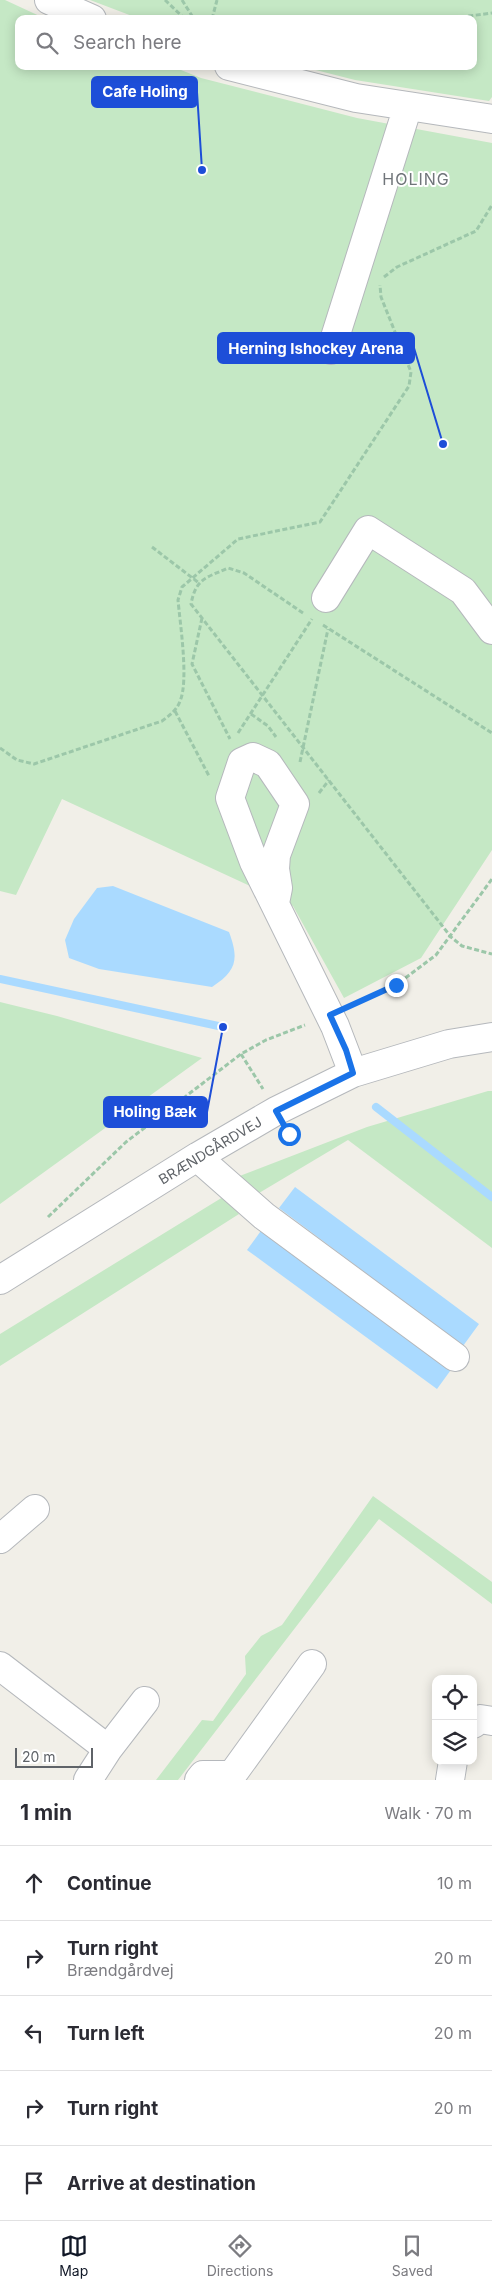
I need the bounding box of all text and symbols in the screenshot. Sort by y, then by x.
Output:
search box [15,15,477,70]
icon: search [33,29,61,57]
text: Search here [73,31,182,54]
callout: Cafe Holing [92,77,197,107]
text: Cafe Holing [102,82,188,101]
district label: HOLING [382,169,450,189]
callout: Herning Ishockey Arena [218,333,414,363]
text: Herning Ishockey Arena [228,339,404,358]
route end [385,974,408,997]
callout: Holing Bæk [104,1097,207,1127]
text: Holing Bæk [113,1102,197,1121]
street label: BRÆNDGÅRDVEJ [155,1112,265,1187]
route start [278,1123,301,1146]
map controls [432,1675,477,1765]
button: locate [432,1675,477,1720]
button: layers [432,1720,477,1765]
scale bar [15,1745,92,1768]
text: 20 m [22,1748,56,1765]
text: 1 min [20,1800,72,1825]
text: Walk · 70 m [384,1803,472,1823]
icon: ahead [20,1869,48,1897]
text: Continue [67,1872,152,1895]
text: 10 m [437,1873,472,1893]
text: Turn right [67,1937,158,1960]
icon: right [20,1944,48,1972]
text: 20 m [434,1948,472,1968]
text: Brændgårdvej [67,1960,174,1980]
icon: left [20,2019,48,2047]
text: Turn left [67,2022,145,2045]
text: 20 m [434,2023,472,2043]
icon: right [20,2094,48,2122]
text: Turn right [67,2097,158,2120]
text: 20 m [434,2098,472,2118]
icon: arrive [20,2169,48,2197]
text: Arrive at destination [67,2172,256,2195]
tab: Map [59,2232,88,2279]
tab: Directions [207,2232,273,2279]
tab: Saved [392,2232,433,2279]

